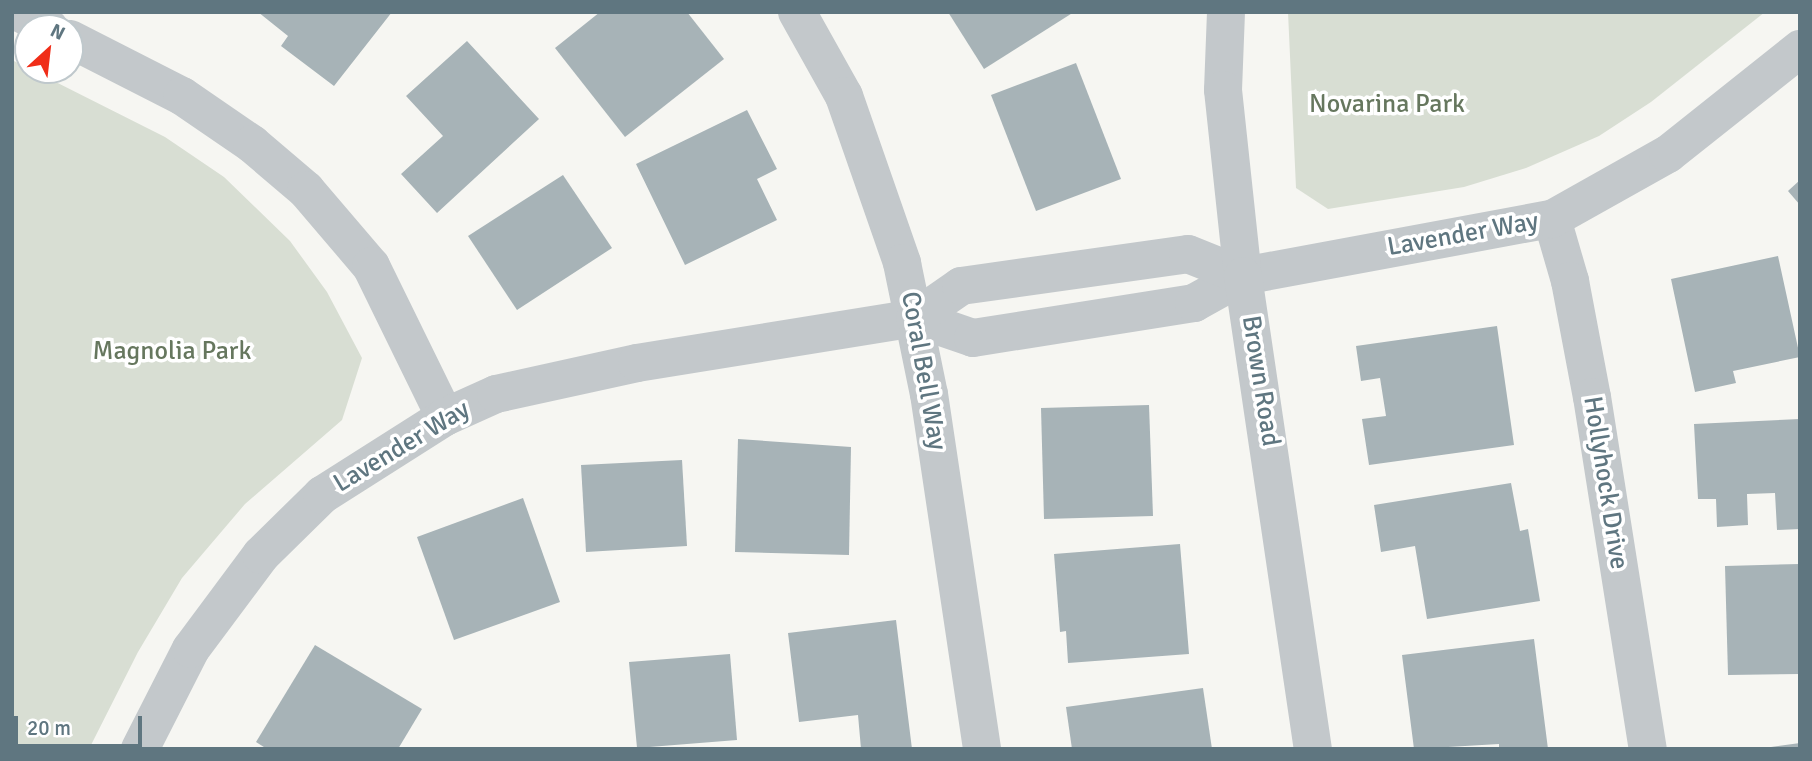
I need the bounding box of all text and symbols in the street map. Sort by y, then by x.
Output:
north arrow [14,14,84,84]
text: N [46,18,69,46]
park label: Novarina Park [1309,89,1465,121]
street label: Lavender Way [1385,206,1541,264]
street label: Coral Bell Way [894,289,952,453]
street label: Brown Road [1234,313,1286,449]
park label: Magnolia Park [93,336,251,368]
street label: Lavender Way [328,394,476,500]
street label: Hollyhock Drive [1576,394,1634,572]
scale bar [18,702,145,746]
text: 20 m [27,715,71,741]

